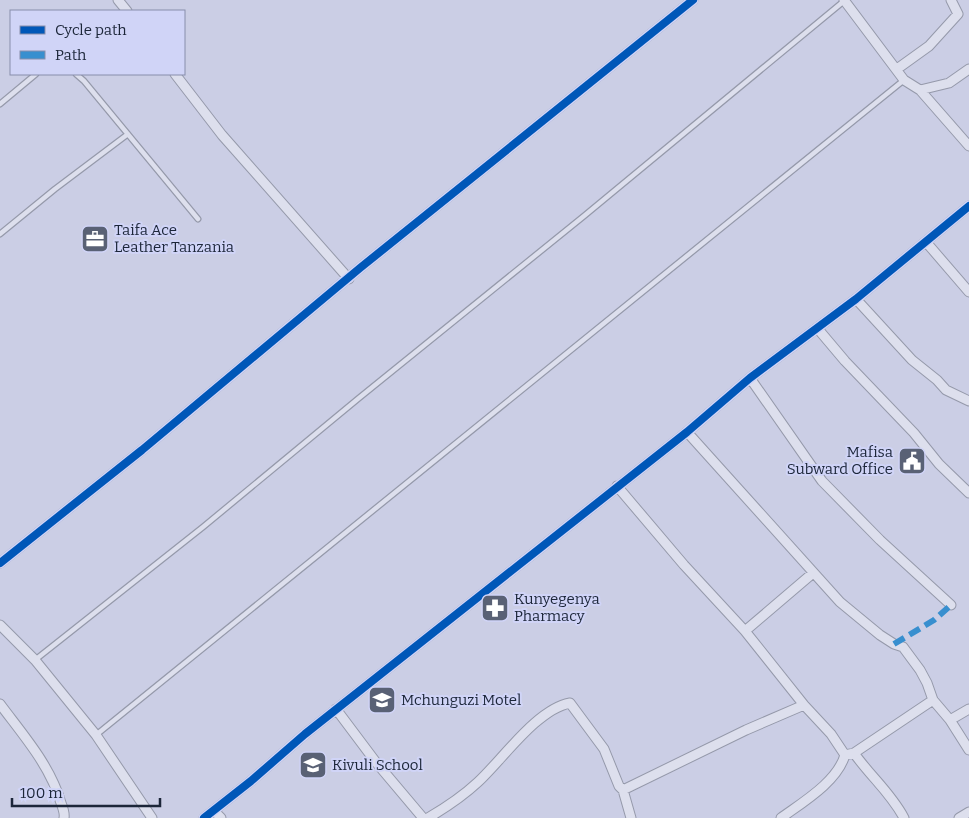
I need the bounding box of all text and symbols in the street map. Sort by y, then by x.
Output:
legend [10,10,185,75]
text: Cycle path [55,21,127,39]
text: Path [55,46,87,64]
place label: Taifa Ace Leather Tanzania [114,221,234,256]
office icon: Taifa Ace Leather Tanzania [80,224,110,254]
place label: Mafisa Subward Office [787,443,893,478]
public building icon: Mafisa Subward Office [897,446,927,476]
place label: Kunyegenya Pharmacy [514,590,600,625]
pharmacy icon: Kunyegenya Pharmacy [480,593,510,623]
school or university icon: Mchunguzi Motel [367,685,397,715]
place label: Mchunguzi Motel [401,691,521,709]
school or university icon: Kivuli School [298,750,328,780]
place label: Kivuli School [332,756,423,774]
scale bar [12,776,160,808]
text: 100 m [20,784,63,802]

